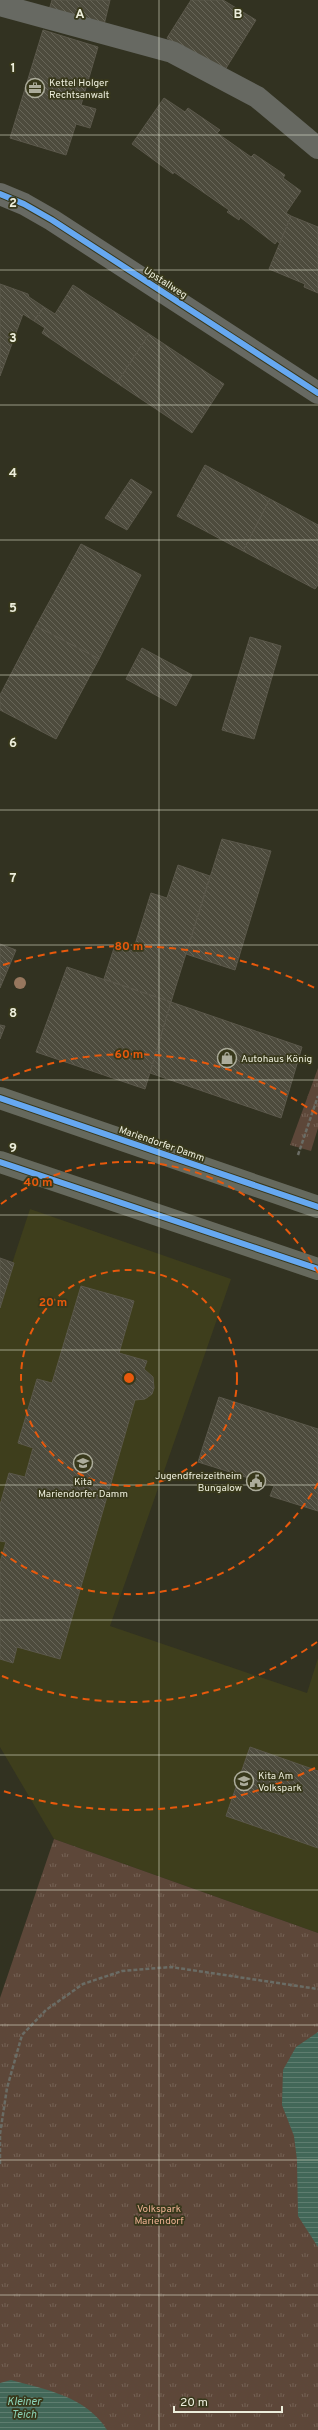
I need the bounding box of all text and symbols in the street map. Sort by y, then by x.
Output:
text: A [75,7,85,23]
text: B [234,7,243,23]
text: 1 [10,61,16,77]
office icon: Kettel Holger Rechtsanwalt [24,77,46,99]
place label: Kettel Holger Rechtsanwalt [49,77,110,102]
text: 2 [9,196,17,212]
street label: Upstallweg [141,264,189,302]
text: 3 [9,331,17,347]
text: 4 [9,466,17,482]
text: 5 [9,601,17,617]
text: 6 [9,736,17,752]
text: 7 [10,871,17,887]
text: 80 m [115,939,143,955]
text: 8 [9,1006,17,1022]
text: 60 m [115,1047,143,1063]
shop icon: Autohaus König [216,1047,238,1069]
place label: Autohaus König [241,1053,312,1066]
street label: Mariendorfer Damm [117,1124,206,1165]
text: 9 [9,1141,17,1157]
text: 40 m [23,1175,53,1191]
text: 20 m [39,1295,67,1311]
centre of rings [122,1371,136,1385]
school or university icon: Kita Mariendorfer Damm [72,1452,94,1474]
place label: Jugendfreizeitheim Bungalow [155,1470,242,1495]
public building icon: Jugendfreizeitheim Bungalow [245,1470,267,1492]
place label: Kita Mariendorfer Damm [38,1476,128,1501]
school or university icon: Kita Am Volkspark [233,1770,255,1792]
place label: Kita Am Volkspark [258,1770,302,1795]
park label: Volkspark Mariendorf [134,2203,184,2228]
scale bar [174,2388,282,2414]
water label: Kleiner Teich [7,2395,42,2422]
text: 20 m [180,2395,208,2411]

